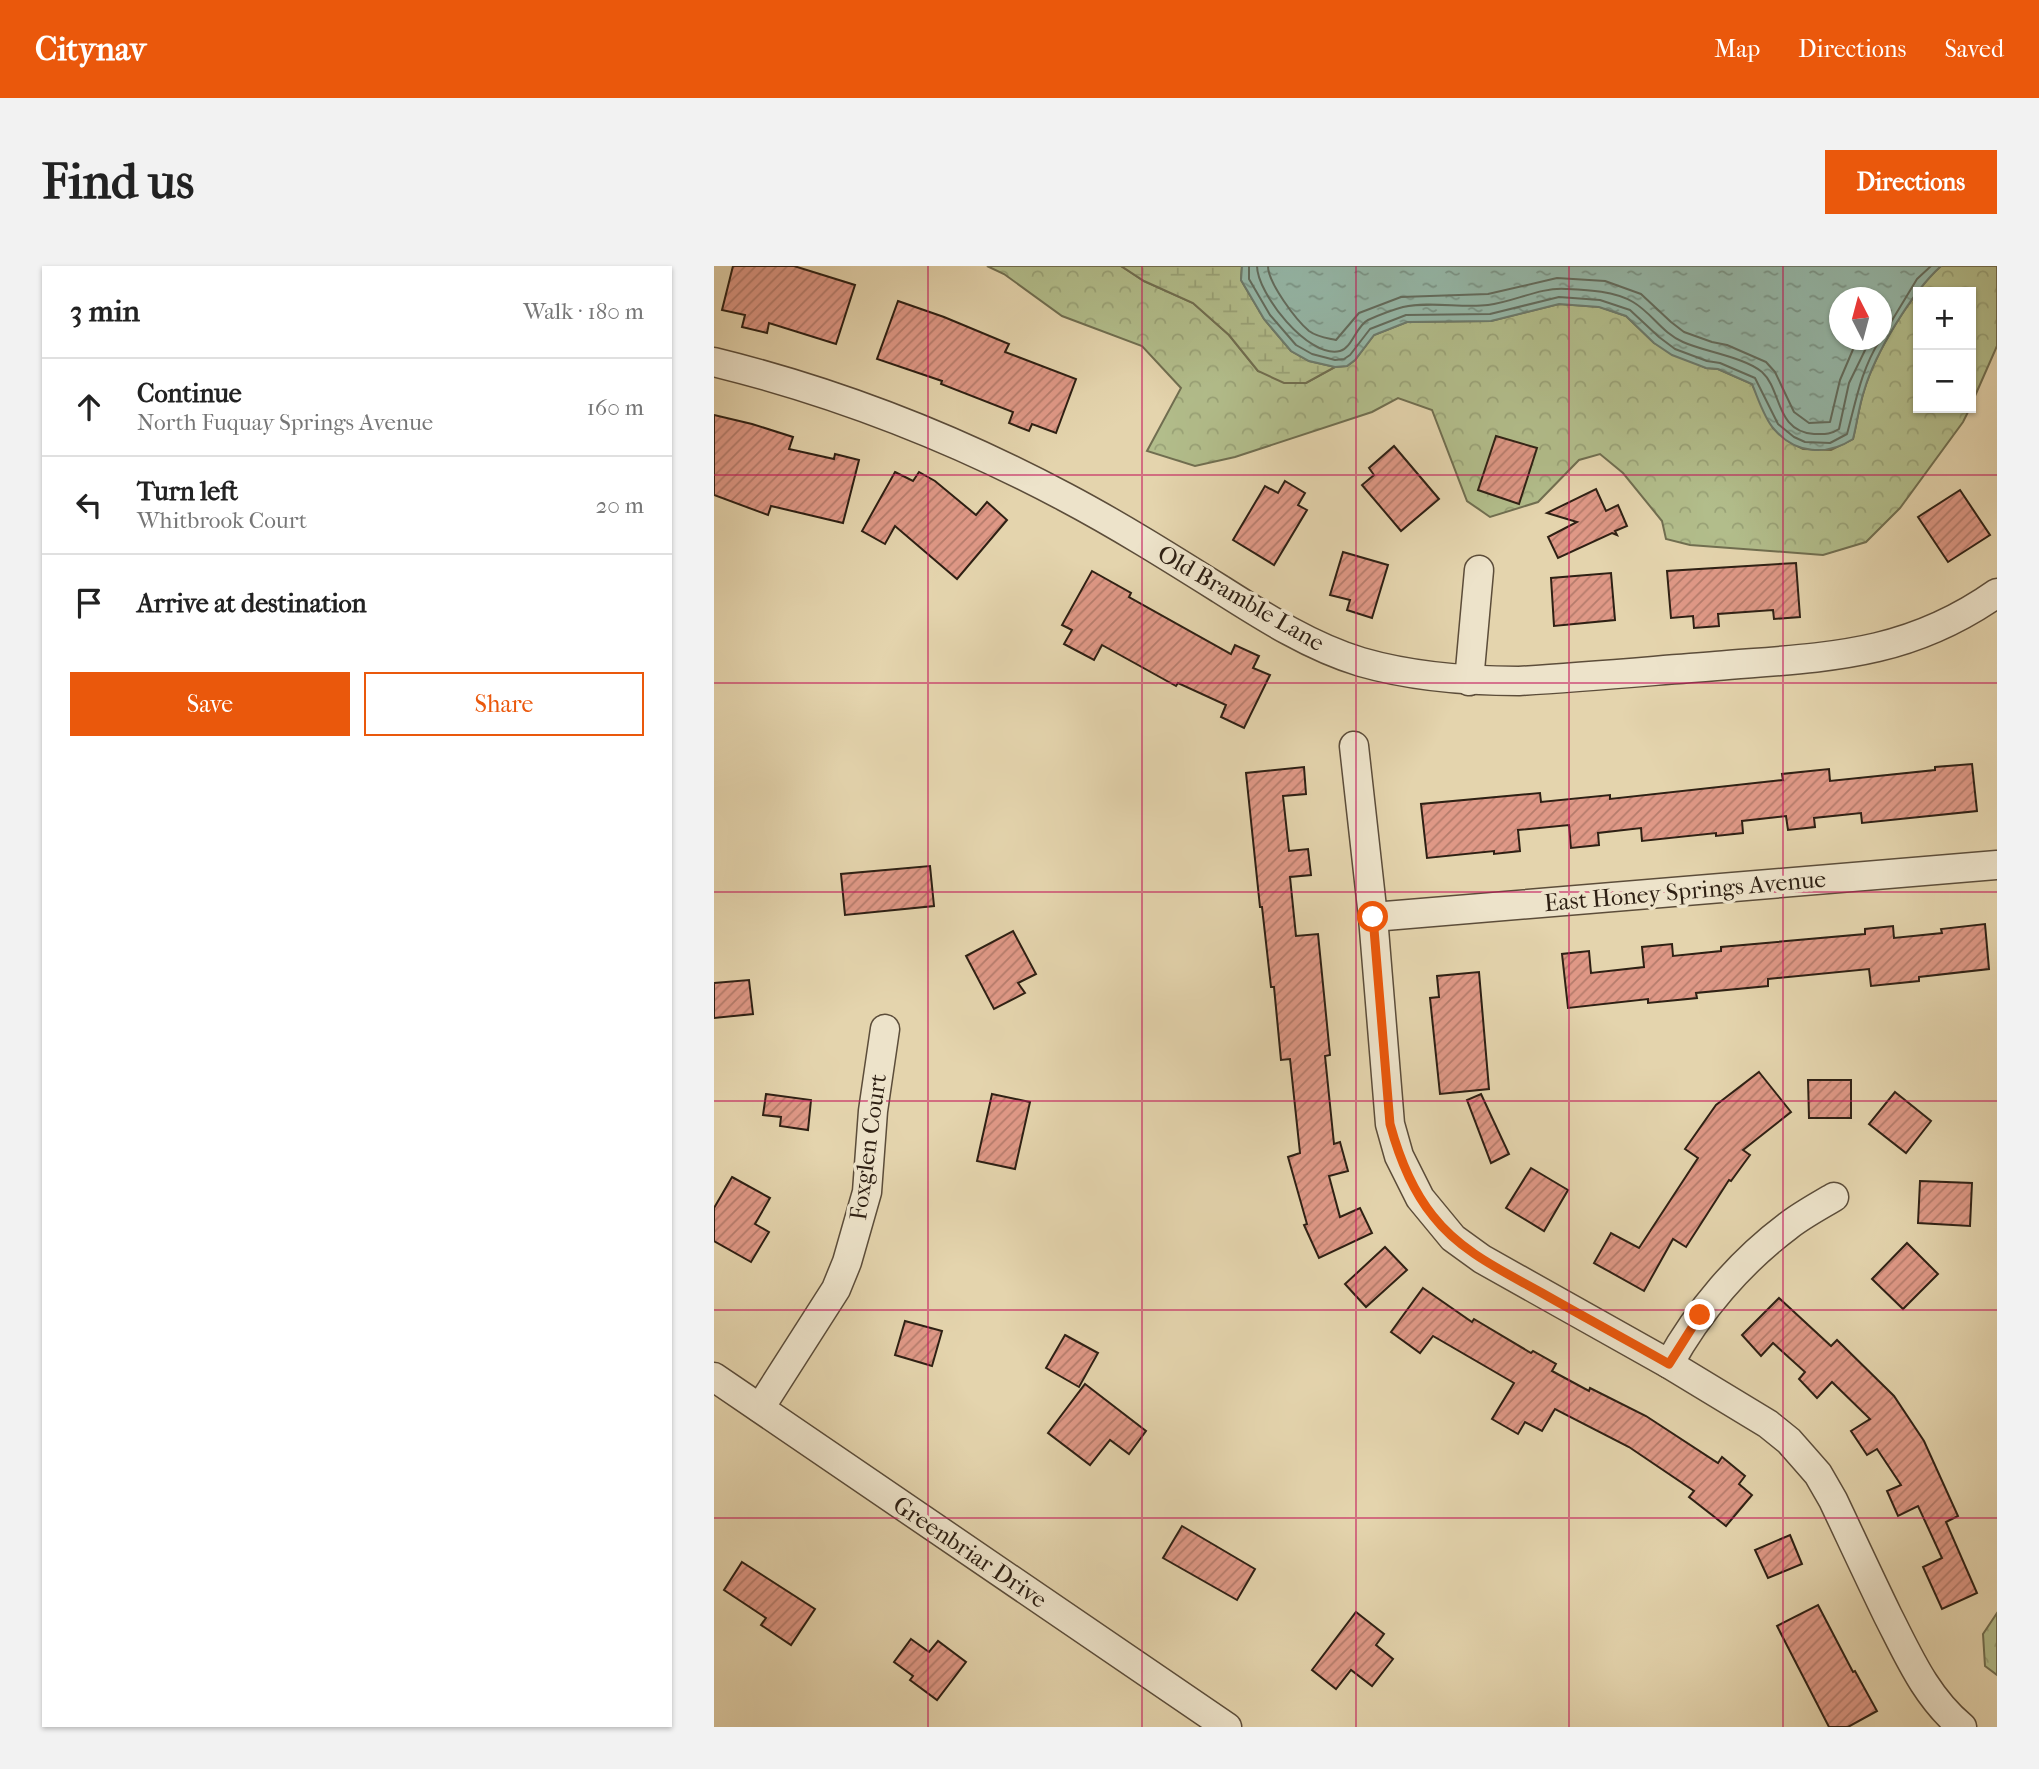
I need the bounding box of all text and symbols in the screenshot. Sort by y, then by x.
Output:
text: Citynav [35,30,146,69]
text: Map [1714,35,1760,63]
text: Directions [1798,35,1906,63]
text: Saved [1944,35,2004,63]
button: Directions [1825,150,1997,214]
text: Find us [42,153,194,211]
north arrow [1829,287,1892,350]
map controls [1913,287,1976,413]
button: + [1913,287,1976,350]
text: 3 min [70,294,140,329]
text: Walk · 180 m [523,298,644,325]
button: − [1913,350,1976,413]
text: Continue [137,378,242,409]
icon: ahead [70,388,108,426]
text: 160 m [587,394,644,421]
text: North Fuquay Springs Avenue [137,409,433,436]
text: Turn left [137,476,238,507]
icon: left [70,486,108,524]
text: 20 m [595,492,644,519]
text: Whitbrook Court [137,507,307,534]
street label: Old Bramble Lane [1153,539,1329,657]
icon: arrive [70,584,108,622]
text: Arrive at destination [137,588,367,619]
button: Save [70,672,350,736]
button: Share [364,672,644,736]
street label: East Honey Springs Avenue [1543,865,1827,917]
route start [1357,901,1388,932]
street label: Foxglen Court [844,1071,892,1222]
route end [1684,1299,1715,1330]
street label: Greenbriar Drive [888,1490,1052,1614]

